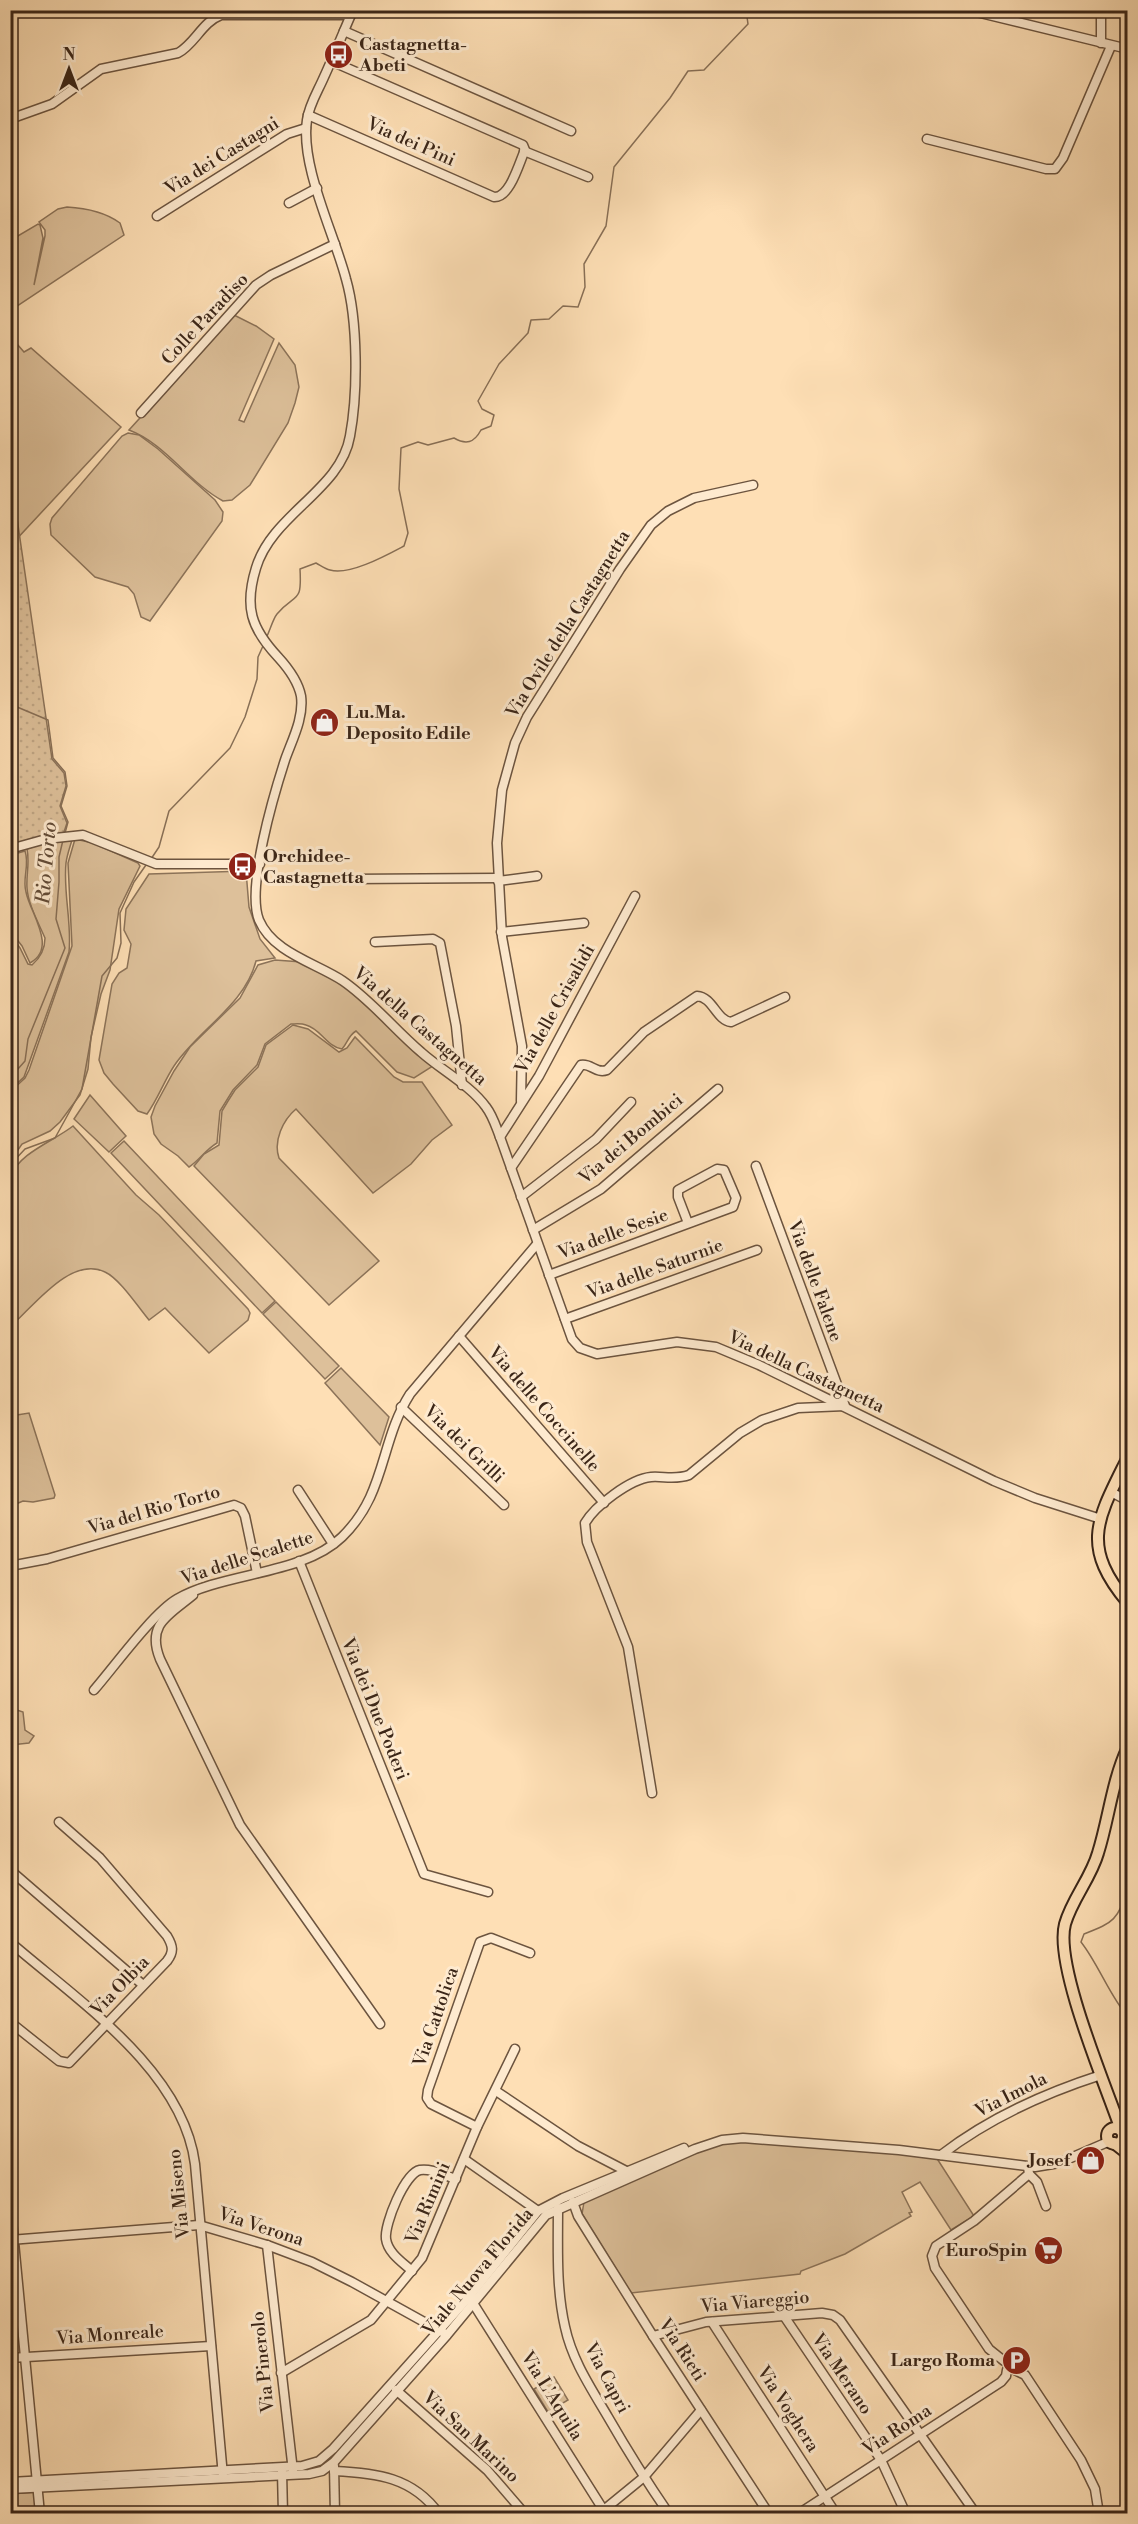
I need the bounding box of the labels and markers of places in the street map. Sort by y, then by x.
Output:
place label: Castagnetta- Abeti [358,33,467,77]
bus stop icon: Castagnetta- Abeti [322,38,354,70]
place label: Lu.Ma. Deposito Edile [346,701,471,745]
shop icon: Lu.Ma. Deposito Edile [309,706,341,738]
place label: Orchidee- Castagnetta [263,845,364,889]
bus stop icon: Orchidee- Castagnetta [226,850,258,882]
shop icon: Josef [1075,2144,1107,2176]
place label: Josef [1026,2149,1073,2172]
supermarket icon: EuroSpin [1032,2234,1064,2266]
place label: EuroSpin [945,2239,1027,2262]
parking icon: Largo Roma [1000,2344,1032,2376]
place label: Largo Roma [891,2349,995,2372]

